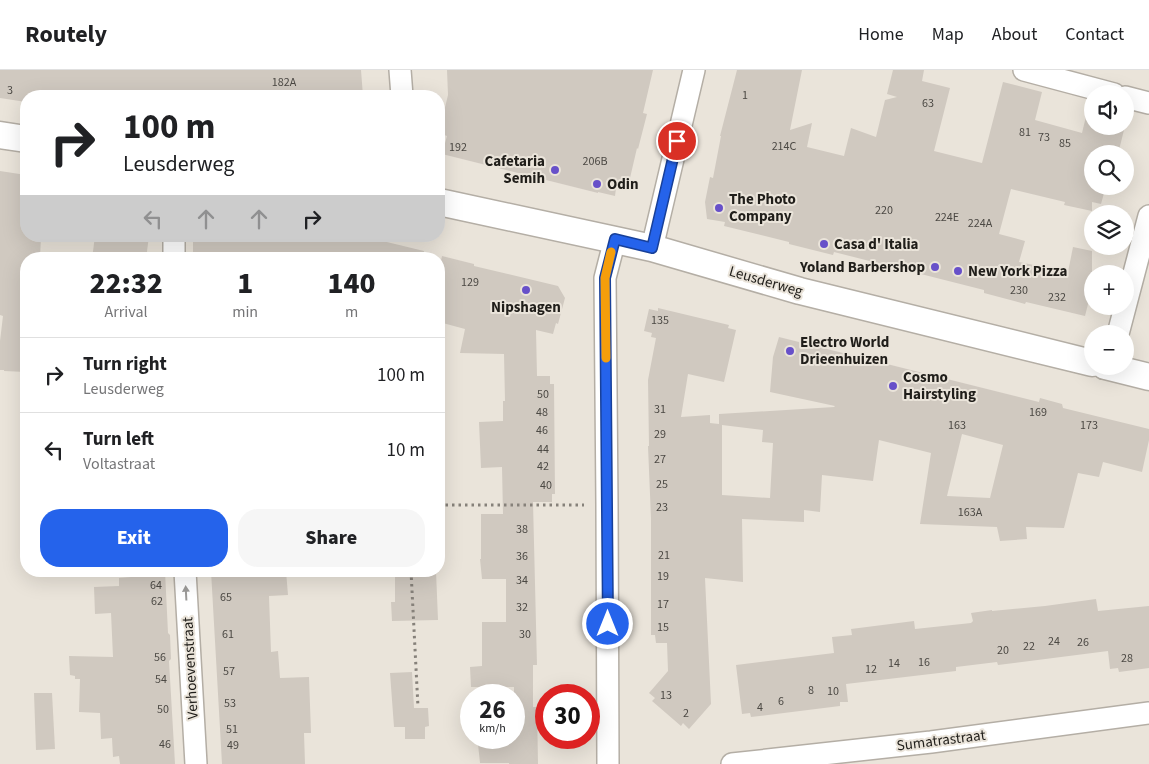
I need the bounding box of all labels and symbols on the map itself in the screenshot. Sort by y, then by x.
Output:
house number: 182A [272,74,297,91]
house number: 3 [7,82,13,99]
house number: 1 [742,87,748,104]
house number: 63 [922,95,934,112]
pin [656,120,698,162]
house number: 81 [1019,124,1031,141]
house number: 73 [1038,129,1050,146]
house number: 85 [1059,135,1071,152]
house number: 214C [772,138,797,155]
house number: 192 [449,139,467,156]
place label: Cafetaria Semih [484,151,545,189]
house number: 206B [583,153,607,170]
marker: Cafetaria Semih [549,164,561,176]
place label: Odin [607,174,639,195]
marker: Odin [591,178,603,190]
place label: The Photo Company [729,189,796,227]
marker: The Photo Company [713,202,725,214]
house number: 220 [875,202,893,219]
house number: 224E [935,209,959,226]
house number: 224A [968,215,993,232]
place label: Casa d' Italia [834,234,919,255]
marker: Casa d' Italia [818,238,830,250]
place label: Yoland Barbershop [799,257,925,278]
street label: Leusderweg [727,261,806,302]
marker: Yoland Barbershop [929,261,941,273]
place label: New York Pizza [968,261,1068,282]
marker: New York Pizza [952,265,964,277]
house number: 129 [461,274,479,291]
house number: 230 [1010,282,1028,299]
marker: Nipshagen [520,284,532,296]
house number: 232 [1048,289,1066,306]
place label: Nipshagen [491,297,561,318]
house number: 135 [651,312,669,329]
place label: Electro World Drieenhuizen [800,332,889,370]
marker: Electro World Drieenhuizen [784,345,796,357]
place label: Cosmo Hairstyling [903,367,976,405]
marker: Cosmo Hairstyling [887,380,899,392]
house number: 50 [537,386,549,403]
house number: 31 [654,401,666,418]
house number: 48 [536,404,548,421]
house number: 169 [1029,404,1047,421]
house number: 163 [948,417,966,434]
house number: 173 [1080,417,1098,434]
house number: 46 [536,422,548,439]
house number: 29 [654,426,666,443]
house number: 44 [537,441,549,458]
house number: 27 [654,451,666,468]
house number: 42 [537,458,549,475]
house number: 25 [656,476,668,493]
house number: 40 [540,477,552,494]
house number: 23 [656,499,668,516]
house number: 163A [958,504,983,521]
house number: 38 [516,521,528,538]
house number: 21 [658,547,670,564]
house number: 36 [516,548,528,565]
house number: 19 [657,568,669,585]
house number: 34 [516,572,528,589]
house number: 64 [150,577,162,594]
one-way arrow [182,585,190,601]
house number: 65 [220,589,232,606]
house number: 62 [151,593,163,610]
house number: 17 [657,596,669,613]
position arrow [581,597,633,649]
house number: 32 [516,599,528,616]
street label: Verhoevenstraat [177,616,204,720]
house number: 15 [657,619,669,636]
house number: 61 [222,626,234,643]
house number: 30 [519,626,531,643]
house number: 24 [1048,633,1060,650]
house number: 26 [1077,634,1089,651]
house number: 22 [1023,638,1035,655]
house number: 20 [997,642,1009,659]
house number: 56 [154,649,166,666]
house number: 28 [1121,650,1133,667]
house number: 16 [918,654,930,671]
house number: 14 [888,655,900,672]
house number: 12 [865,661,877,678]
house number: 57 [223,663,235,680]
house number: 54 [155,671,167,688]
house number: 8 [808,682,814,699]
house number: 10 [827,683,839,700]
speed limit sign: 30 [535,684,600,749]
house number: 13 [660,687,672,704]
house number: 6 [778,693,784,710]
house number: 53 [224,695,236,712]
house number: 4 [757,699,763,716]
house number: 50 [157,701,169,718]
house number: 2 [683,705,689,722]
house number: 51 [226,721,238,738]
street label: Sumatrastraat [895,725,987,756]
house number: 46 [159,736,171,753]
house number: 49 [227,737,239,754]

